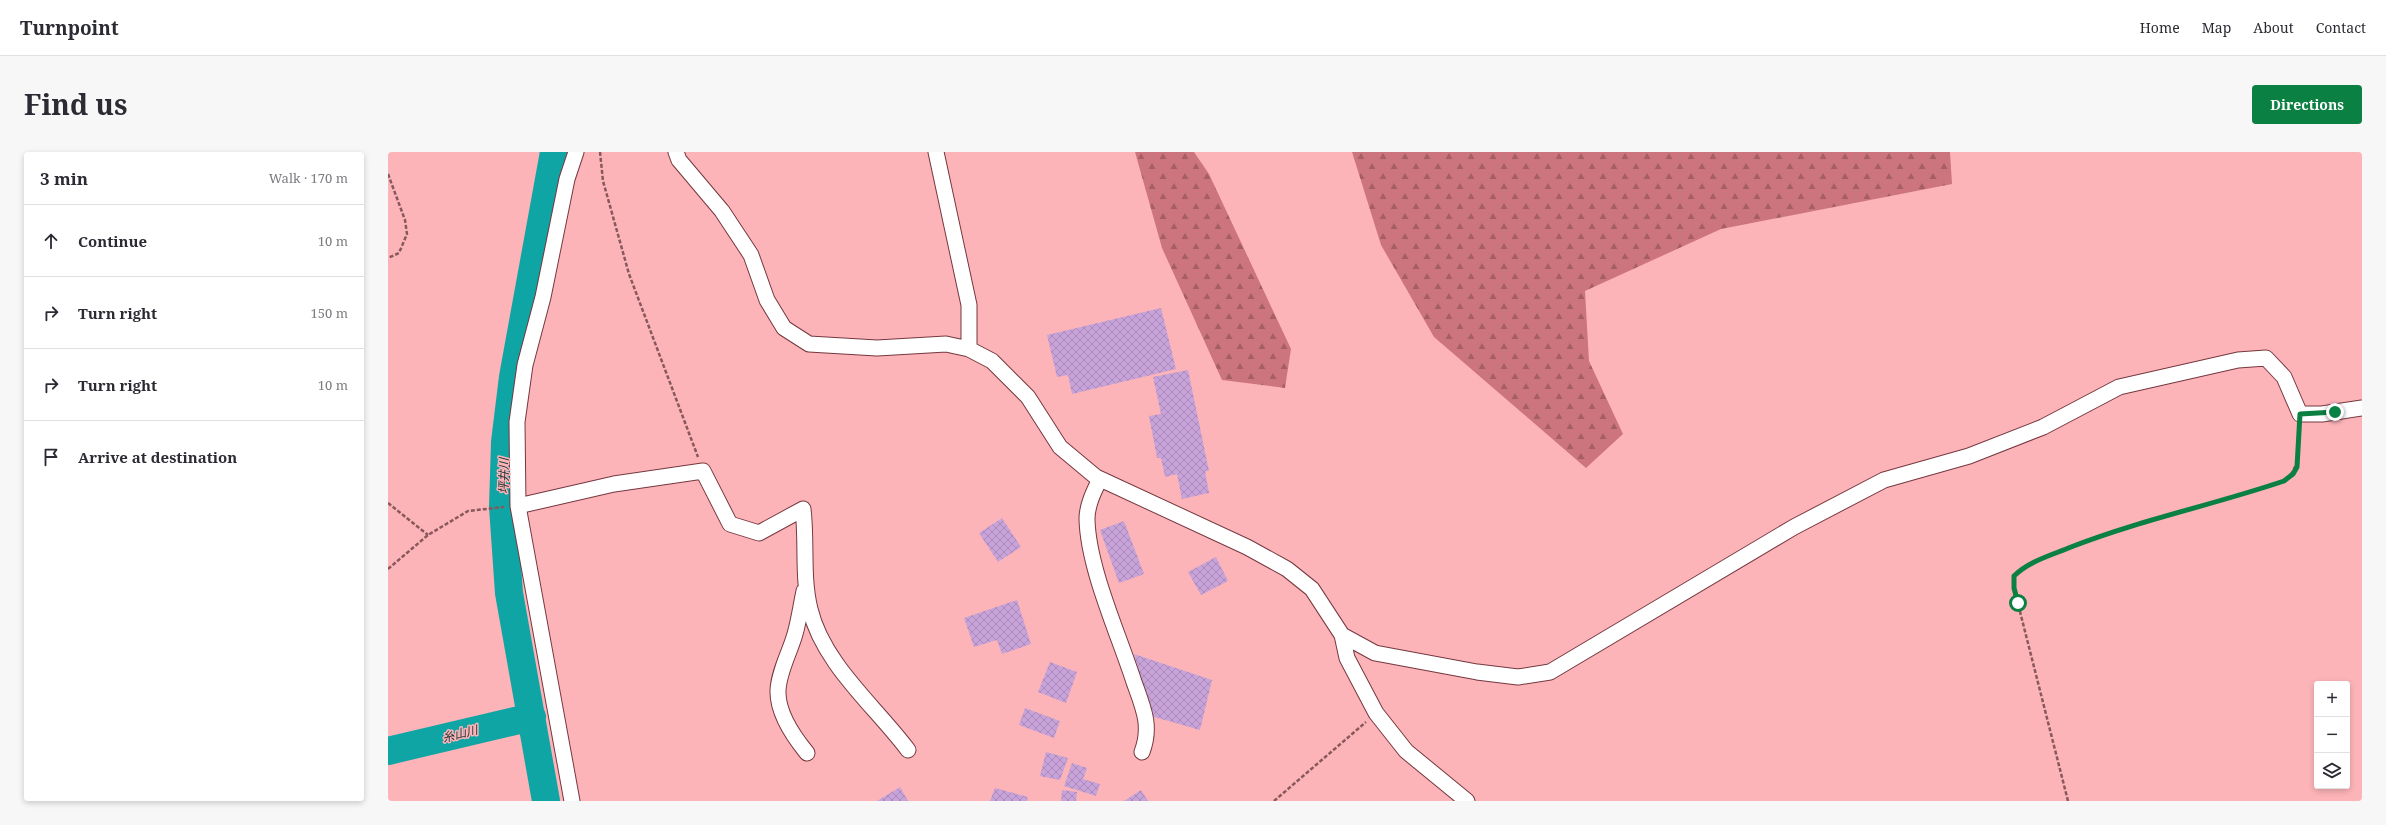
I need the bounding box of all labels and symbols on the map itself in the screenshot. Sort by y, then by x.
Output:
route end [2326,403,2344,421]
water label: 坪井川 [495,456,512,494]
route start [2009,594,2027,612]
water label: 糸山川 [440,720,481,746]

